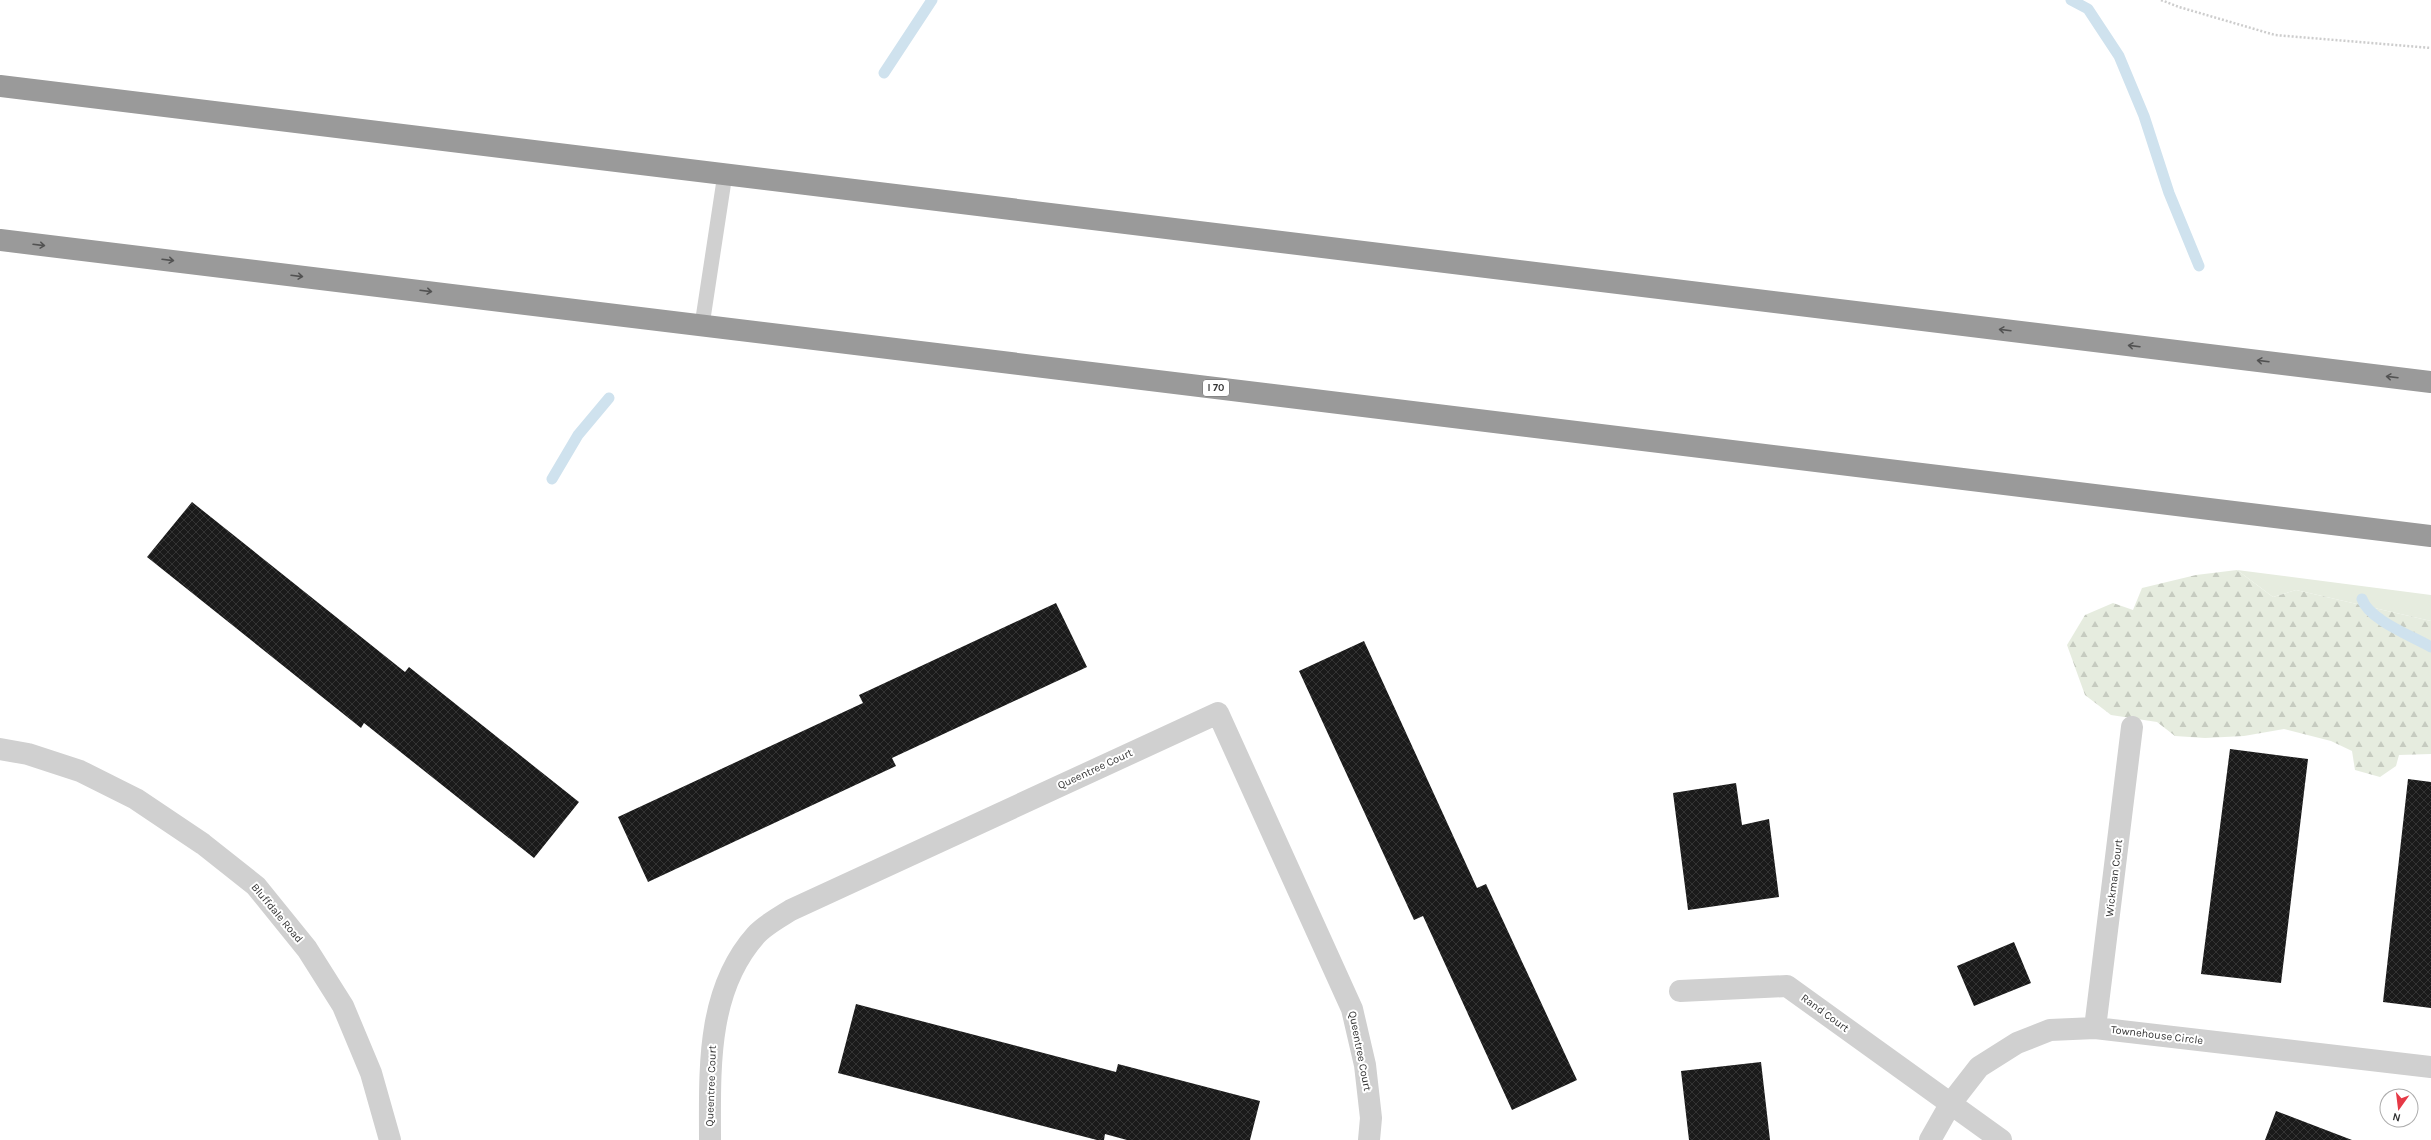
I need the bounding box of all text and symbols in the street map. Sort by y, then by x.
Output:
one-way arrow [32,241,45,248]
one-way arrow [161,256,174,264]
one-way arrow [290,272,303,280]
one-way arrow [419,288,432,295]
one-way arrow [1999,326,2012,334]
one-way arrow [2128,342,2141,349]
one-way arrow [2257,357,2270,365]
one-way arrow [2386,373,2399,381]
road number: I 70 [1203,380,1229,396]
street label: Queentree Court [1055,746,1135,792]
street label: Wickman Court [2103,838,2125,918]
street label: Bluffdale Road [248,881,306,945]
street label: Rand Court [1798,991,1852,1035]
street label: Queentree Court [1346,1010,1374,1092]
street label: Townehouse Circle [2110,1023,2204,1047]
street label: Queentree Court [703,1045,719,1127]
north arrow [2379,1088,2419,1128]
text: N [2391,1110,2402,1124]

